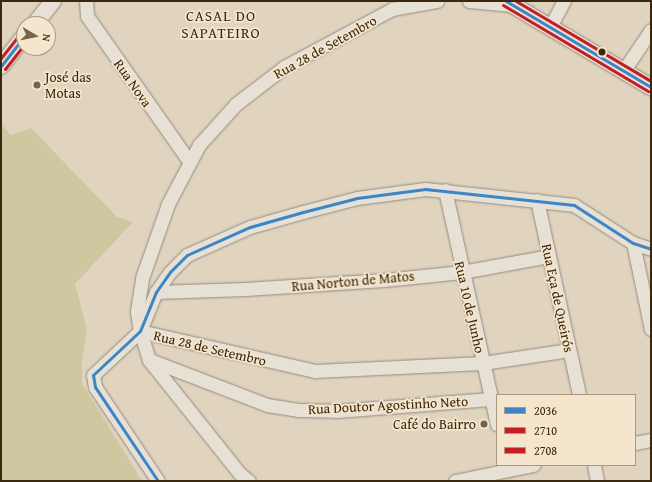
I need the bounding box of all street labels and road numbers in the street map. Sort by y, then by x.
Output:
street label: Rua 28 de Setembro [270,12,380,82]
street label: Rua Nova [110,56,156,110]
street label: Rua Eça de Queirós [538,242,578,354]
street label: Rua 10 de Junho [451,259,489,355]
street label: Rua Norton de Matos [291,267,415,295]
street label: Rua 28 de Setembro [152,327,268,369]
street label: Rua Doutor Agostinho Neto [308,392,468,418]

